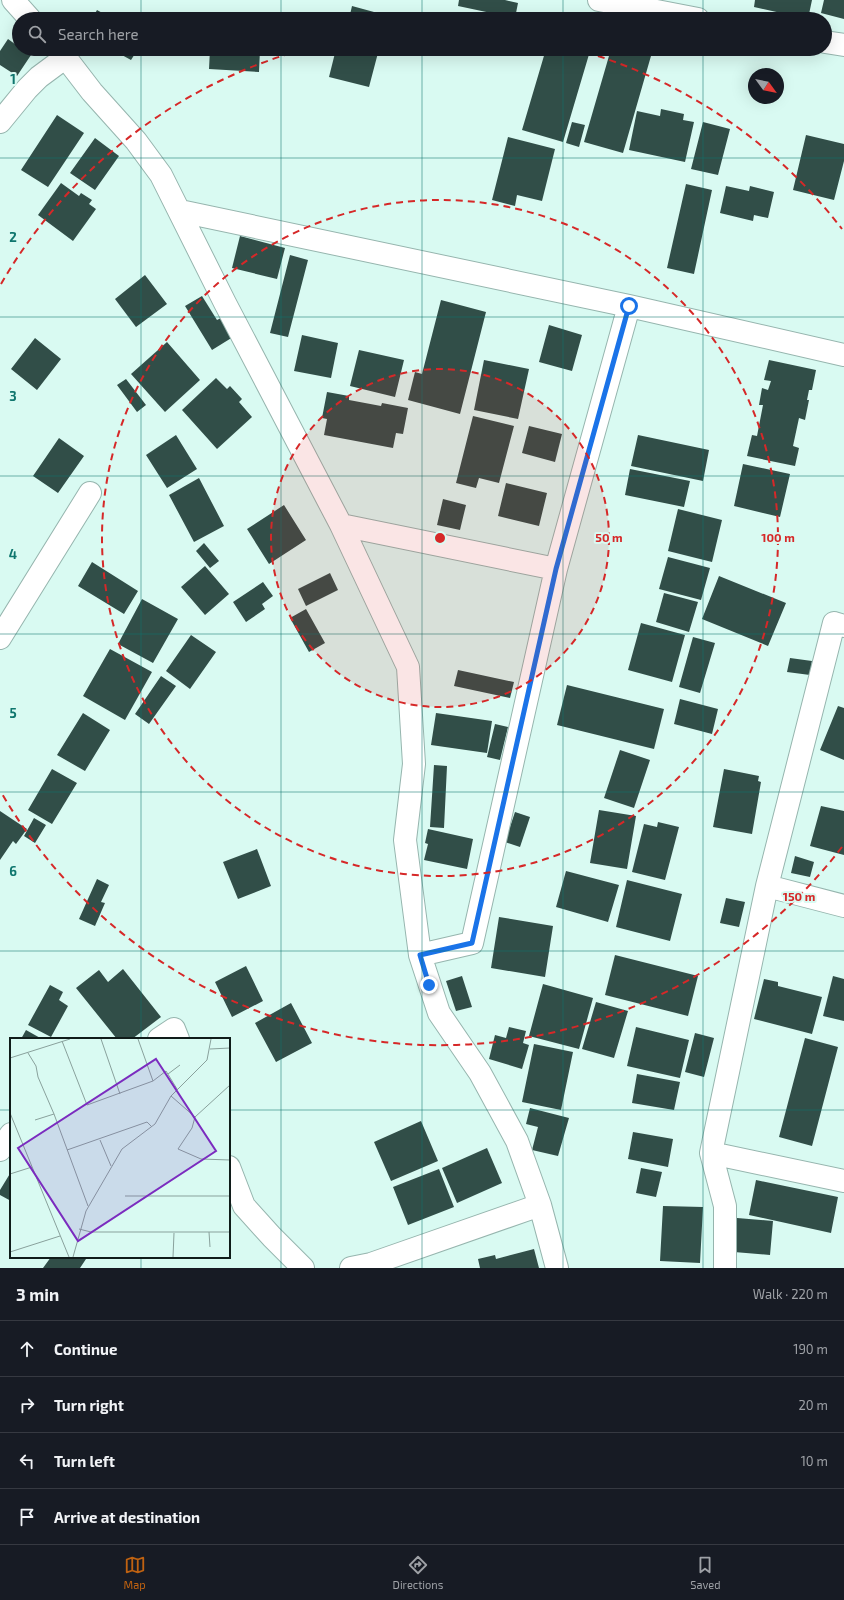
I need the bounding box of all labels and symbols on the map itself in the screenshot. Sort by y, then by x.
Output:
north arrow [748,68,784,104]
text: 1 [10,71,16,87]
text: 2 [9,229,17,245]
route start [620,297,638,315]
text: 3 [9,388,17,404]
text: 50 m [595,530,623,544]
text: 100 m [761,530,795,544]
centre of rings [433,531,447,545]
text: 4 [9,546,17,562]
text: 5 [9,705,17,721]
text: 6 [9,863,17,879]
text: 150 m [783,889,815,903]
route end [420,976,438,994]
inset map [10,1038,230,1258]

